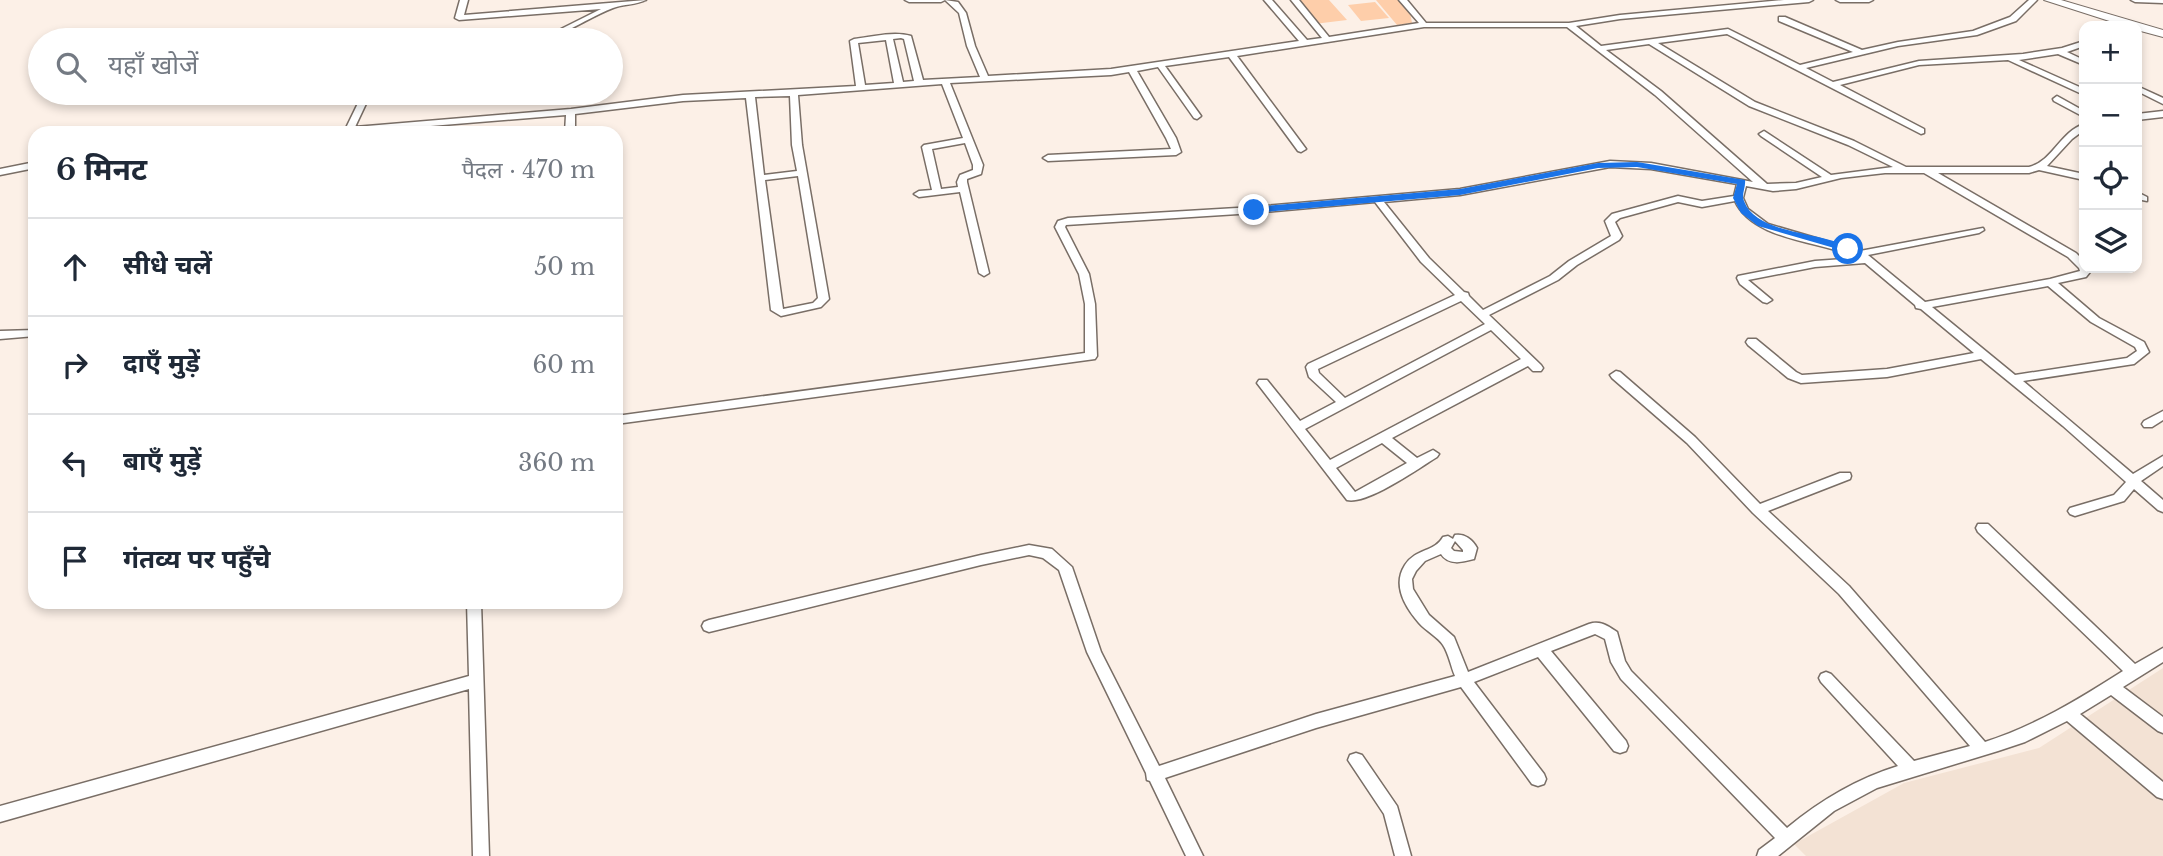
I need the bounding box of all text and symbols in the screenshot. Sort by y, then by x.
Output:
map controls [2079,21,2142,273]
button: + [2079,21,2142,84]
search box [28,28,623,105]
icon: search [52,48,90,86]
text: यहाँ खोजें [108,49,198,81]
button: − [2079,84,2142,147]
button: locate [2079,147,2142,210]
text: 6 मिनट [56,151,147,188]
text: पैदल · 470 m [462,156,595,184]
route end [1238,194,1269,225]
button: layers [2079,210,2142,273]
route start [1832,233,1863,264]
icon: ahead [56,248,94,286]
text: सीधे चलें [123,249,212,281]
text: 50 m [534,253,595,281]
icon: right [56,346,94,384]
text: दाएँ मुड़ें [123,347,200,379]
text: 60 m [533,351,595,379]
icon: left [56,444,94,482]
text: बाएँ मुड़ें [123,445,201,477]
text: 360 m [518,449,595,477]
icon: arrive [56,542,94,580]
text: गंतव्य पर पहुँचे [123,543,271,575]

